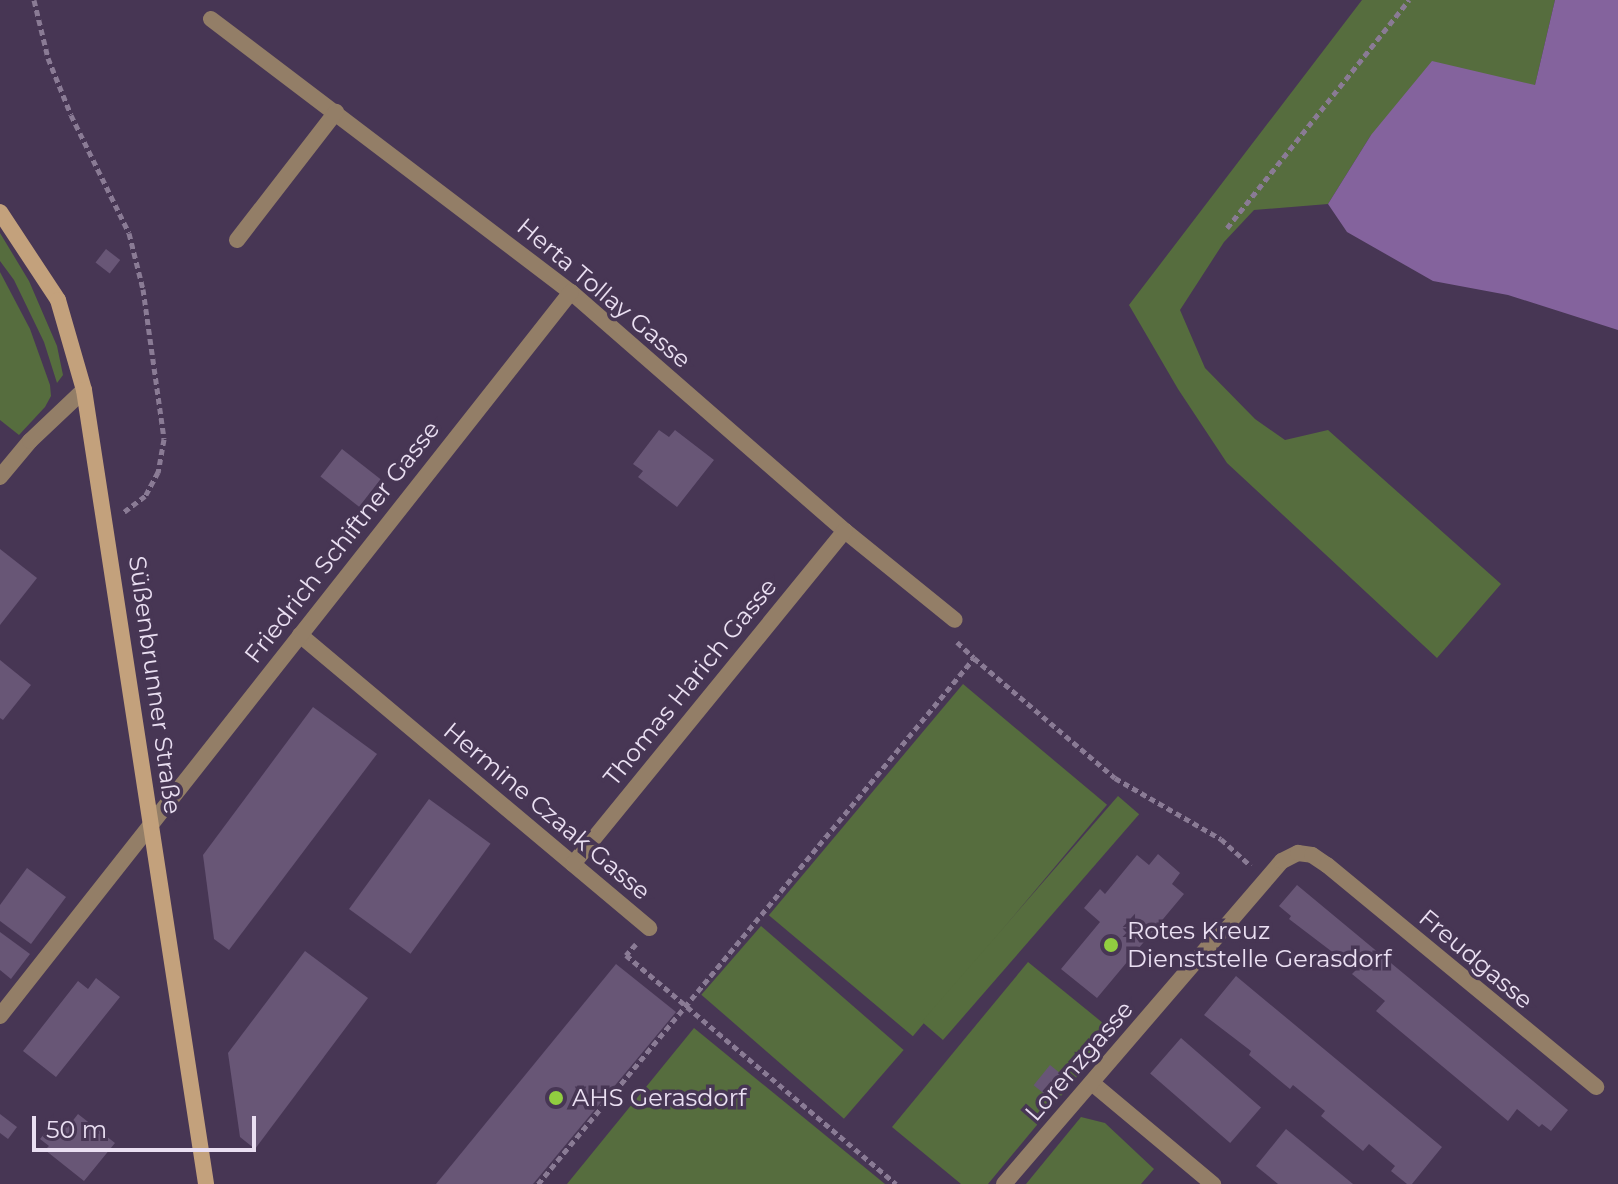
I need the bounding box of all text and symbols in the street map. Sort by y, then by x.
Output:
street label: Herta Tollay Gasse [511,212,697,374]
street label: Friedrich Schiftner Gasse [239,415,445,669]
street label: Süßenbrunner Straße [123,554,187,816]
street label: Thomas Harich Gasse [597,572,783,792]
street label: Hermine Czaak Gasse [438,716,656,906]
street label: Freudgasse [1413,903,1539,1015]
place label: Rotes Kreuz Dienststelle Gerasdorf [1127,917,1391,973]
marker: Rotes Kreuz Dienststelle Gerasdorf [1102,936,1120,954]
street label: Lorenzgasse [1019,995,1139,1127]
place label: AHS Gerasdorf [572,1084,746,1112]
marker: AHS Gerasdorf [547,1089,565,1107]
scale bar [36,1100,260,1150]
text: 50 m [46,1115,107,1144]

